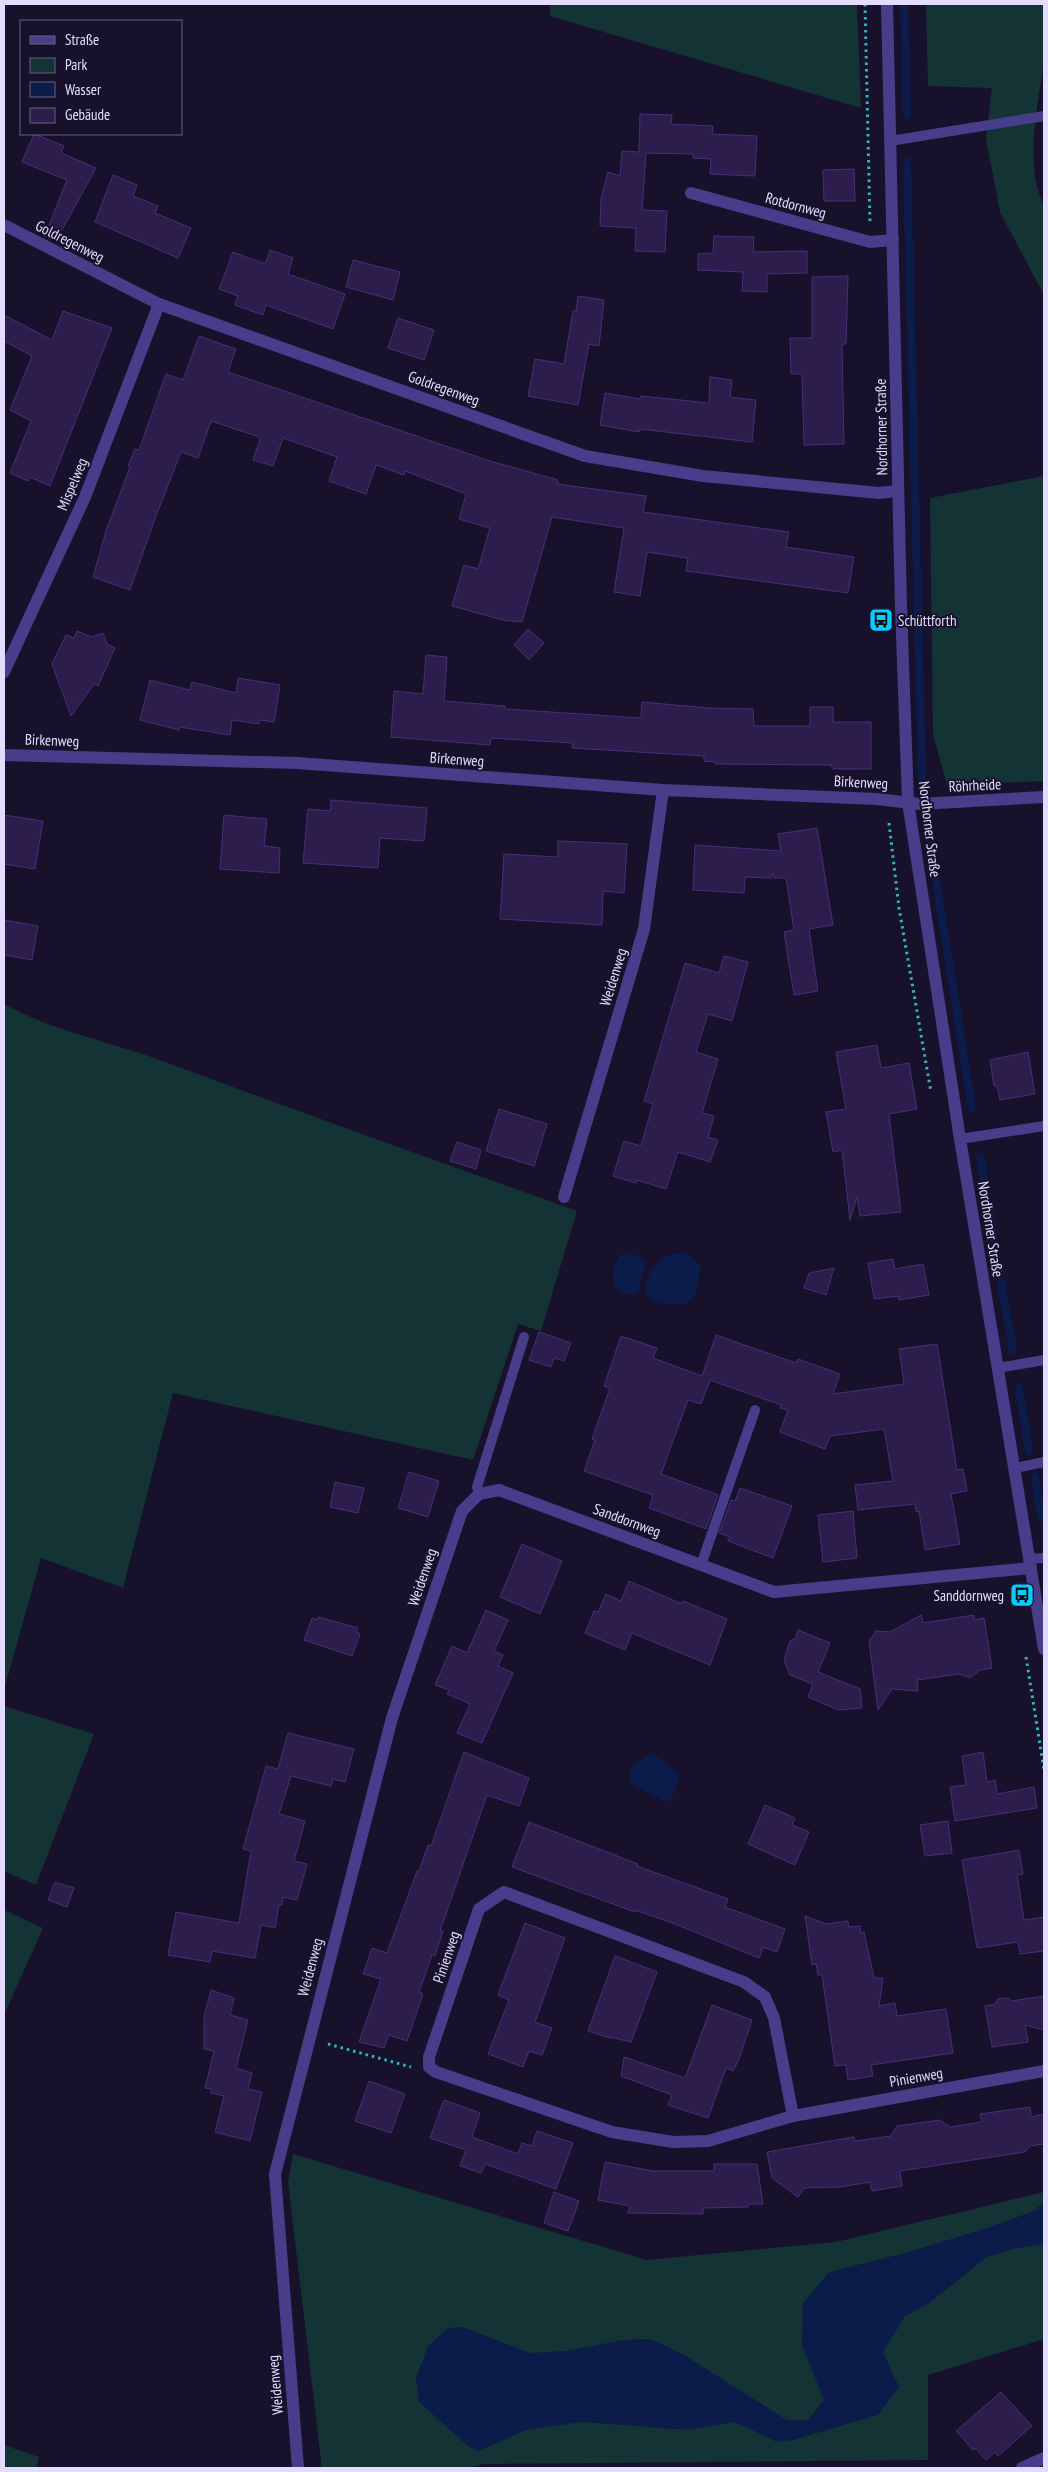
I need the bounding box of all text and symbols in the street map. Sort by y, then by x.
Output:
legend [20,20,182,135]
text: Straße [65,30,99,49]
text: Park [65,55,87,74]
text: Wasser [65,80,102,99]
text: Gebäude [65,105,110,124]
street label: Rotdornweg [764,188,828,222]
street label: Goldregenweg [32,216,108,266]
street label: Goldregenweg [406,366,482,410]
street label: Nordhorner Straße [871,379,891,475]
street label: Mispelweg [52,455,92,513]
bus stop icon: Schüttforth [868,607,894,633]
place label: Schüttforth [898,611,957,630]
street label: Birkenweg [25,730,79,750]
street label: Birkenweg [429,748,485,770]
street label: Birkenweg [833,771,889,793]
street label: Röhrheide [948,774,1002,796]
street label: Nordhorner Straße [915,780,945,878]
street label: Weidenweg [595,946,631,1008]
street label: Nordhorner Straße [974,1180,1008,1278]
street label: Sanddornweg [591,1499,663,1541]
street label: Weidenweg [403,1546,441,1608]
bus stop icon: Sanddornweg [1009,1582,1035,1608]
place label: Sanddornweg [934,1586,1004,1605]
street label: Pinienweg [428,1928,464,1986]
street label: Weidenweg [293,1936,327,1998]
street label: Pinienweg [888,2063,944,2091]
street label: Weidenweg [263,2355,287,2415]

